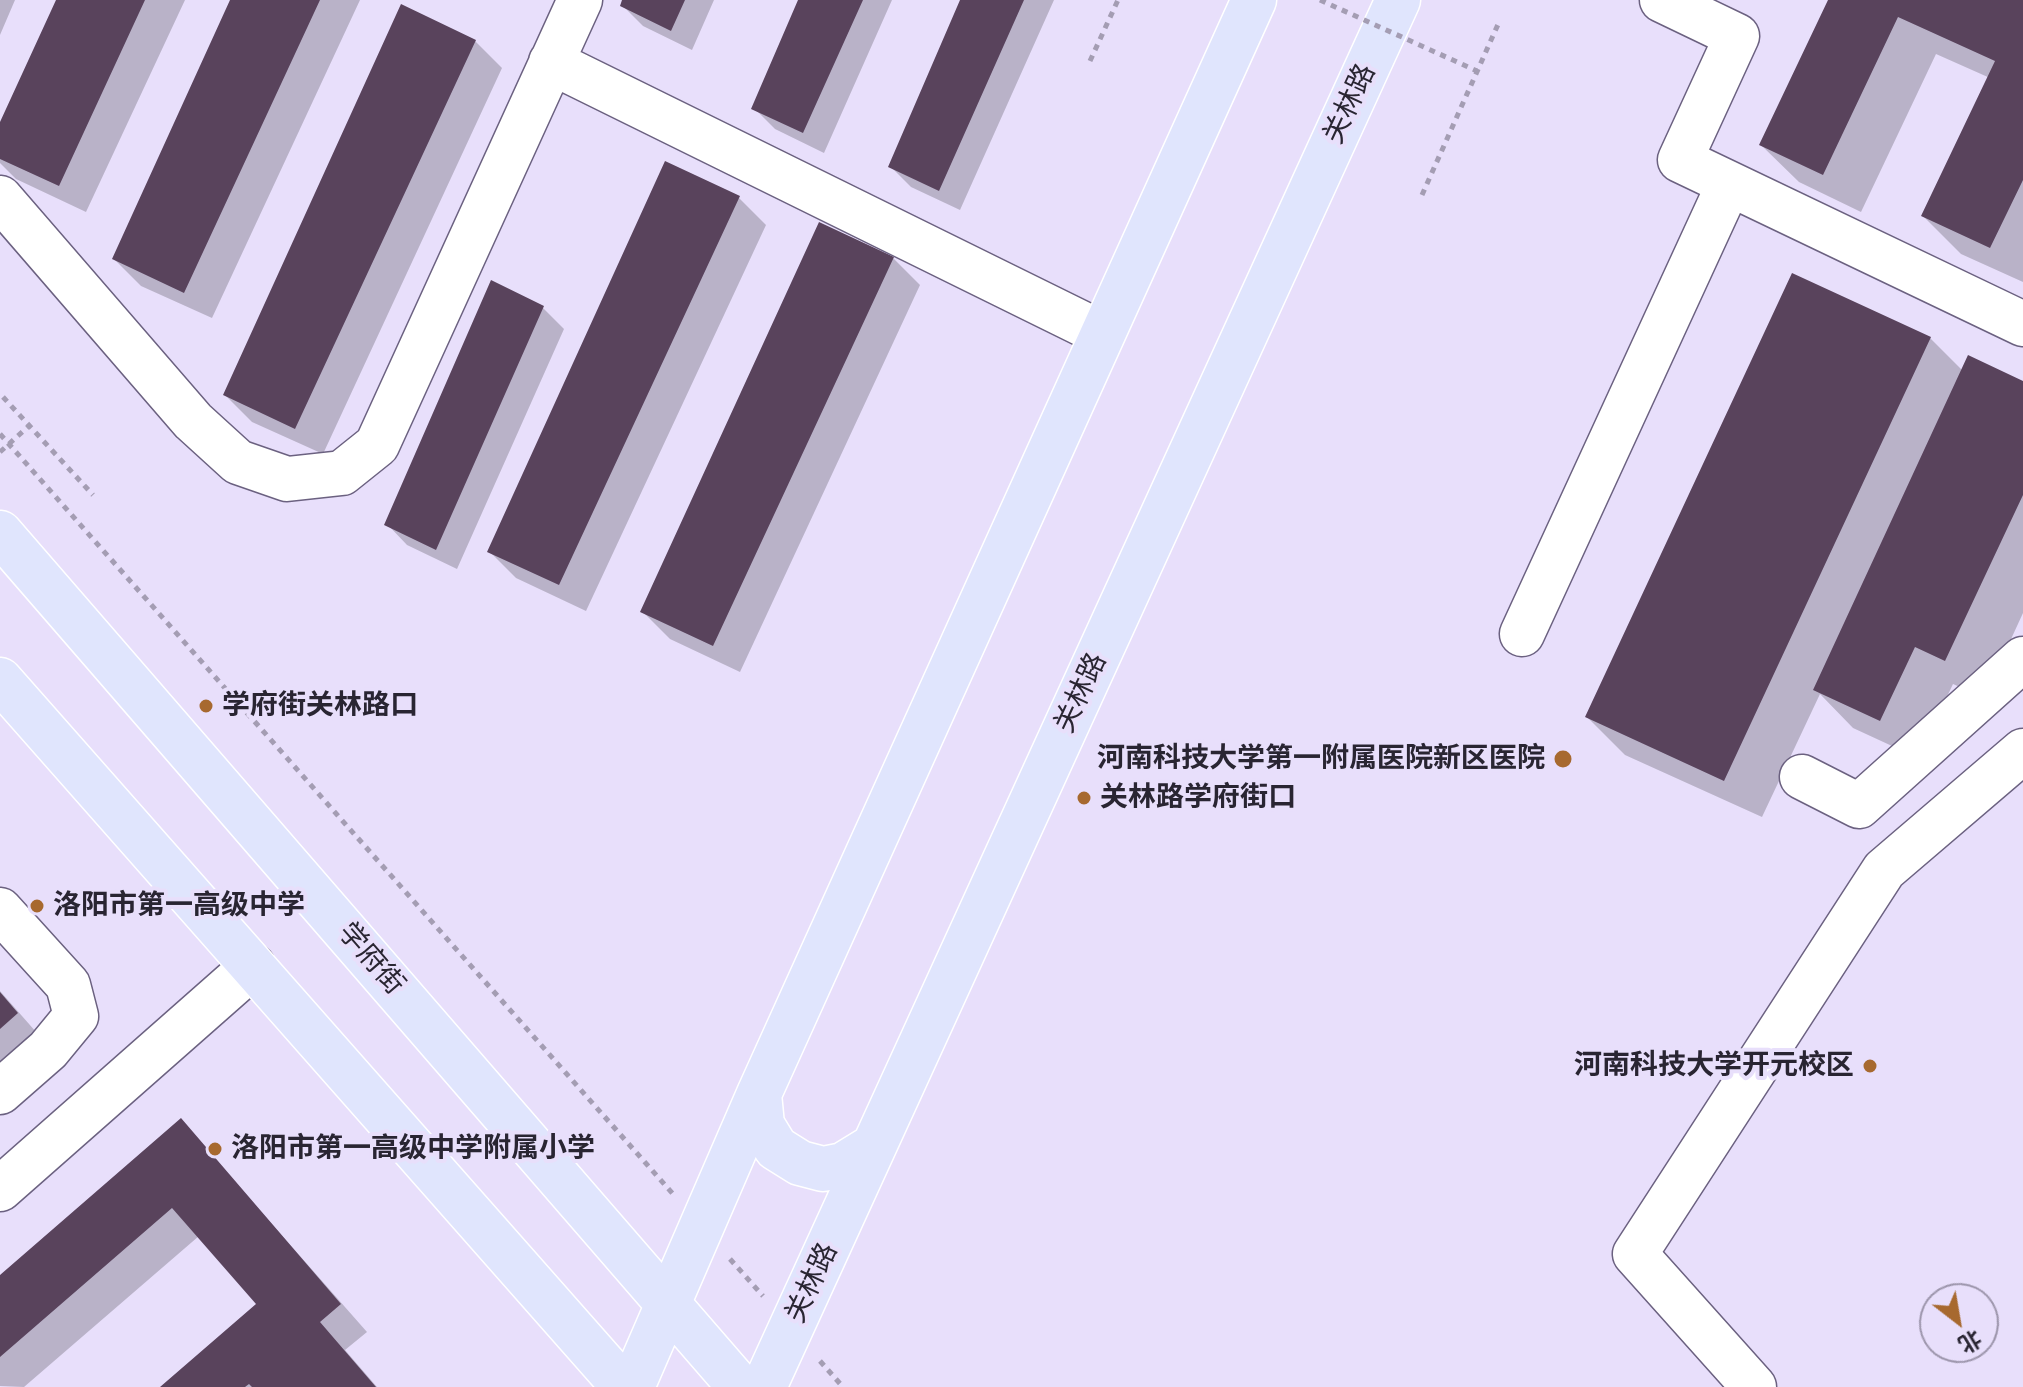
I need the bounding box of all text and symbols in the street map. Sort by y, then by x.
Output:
street label: 关林路 [1317,59,1383,149]
street label: 关林路 [1048,648,1114,738]
place label: 学府街关林路口 [222,689,418,723]
marker: 学府街关林路口 [197,697,215,715]
place label: 河南科技大学第一附属医院新区医院 [1097,742,1545,776]
marker: 河南科技大学第一附属医院新区医院 [1552,748,1574,770]
place label: 关林路学府街口 [1100,781,1296,815]
marker: 关林路学府街口 [1075,789,1093,807]
place label: 洛阳市第一高级中学 [53,889,305,923]
marker: 洛阳市第一高级中学 [28,897,46,915]
street label: 学府街 [331,916,411,1002]
place label: 河南科技大学开元校区 [1574,1049,1854,1083]
marker: 河南科技大学开元校区 [1861,1057,1879,1075]
place label: 洛阳市第一高级中学附属小学 [231,1132,595,1166]
marker: 洛阳市第一高级中学附属小学 [206,1140,224,1158]
street label: 关林路 [779,1238,845,1328]
north arrow [1919,1283,1999,1363]
text: 北 [1954,1324,1987,1360]

